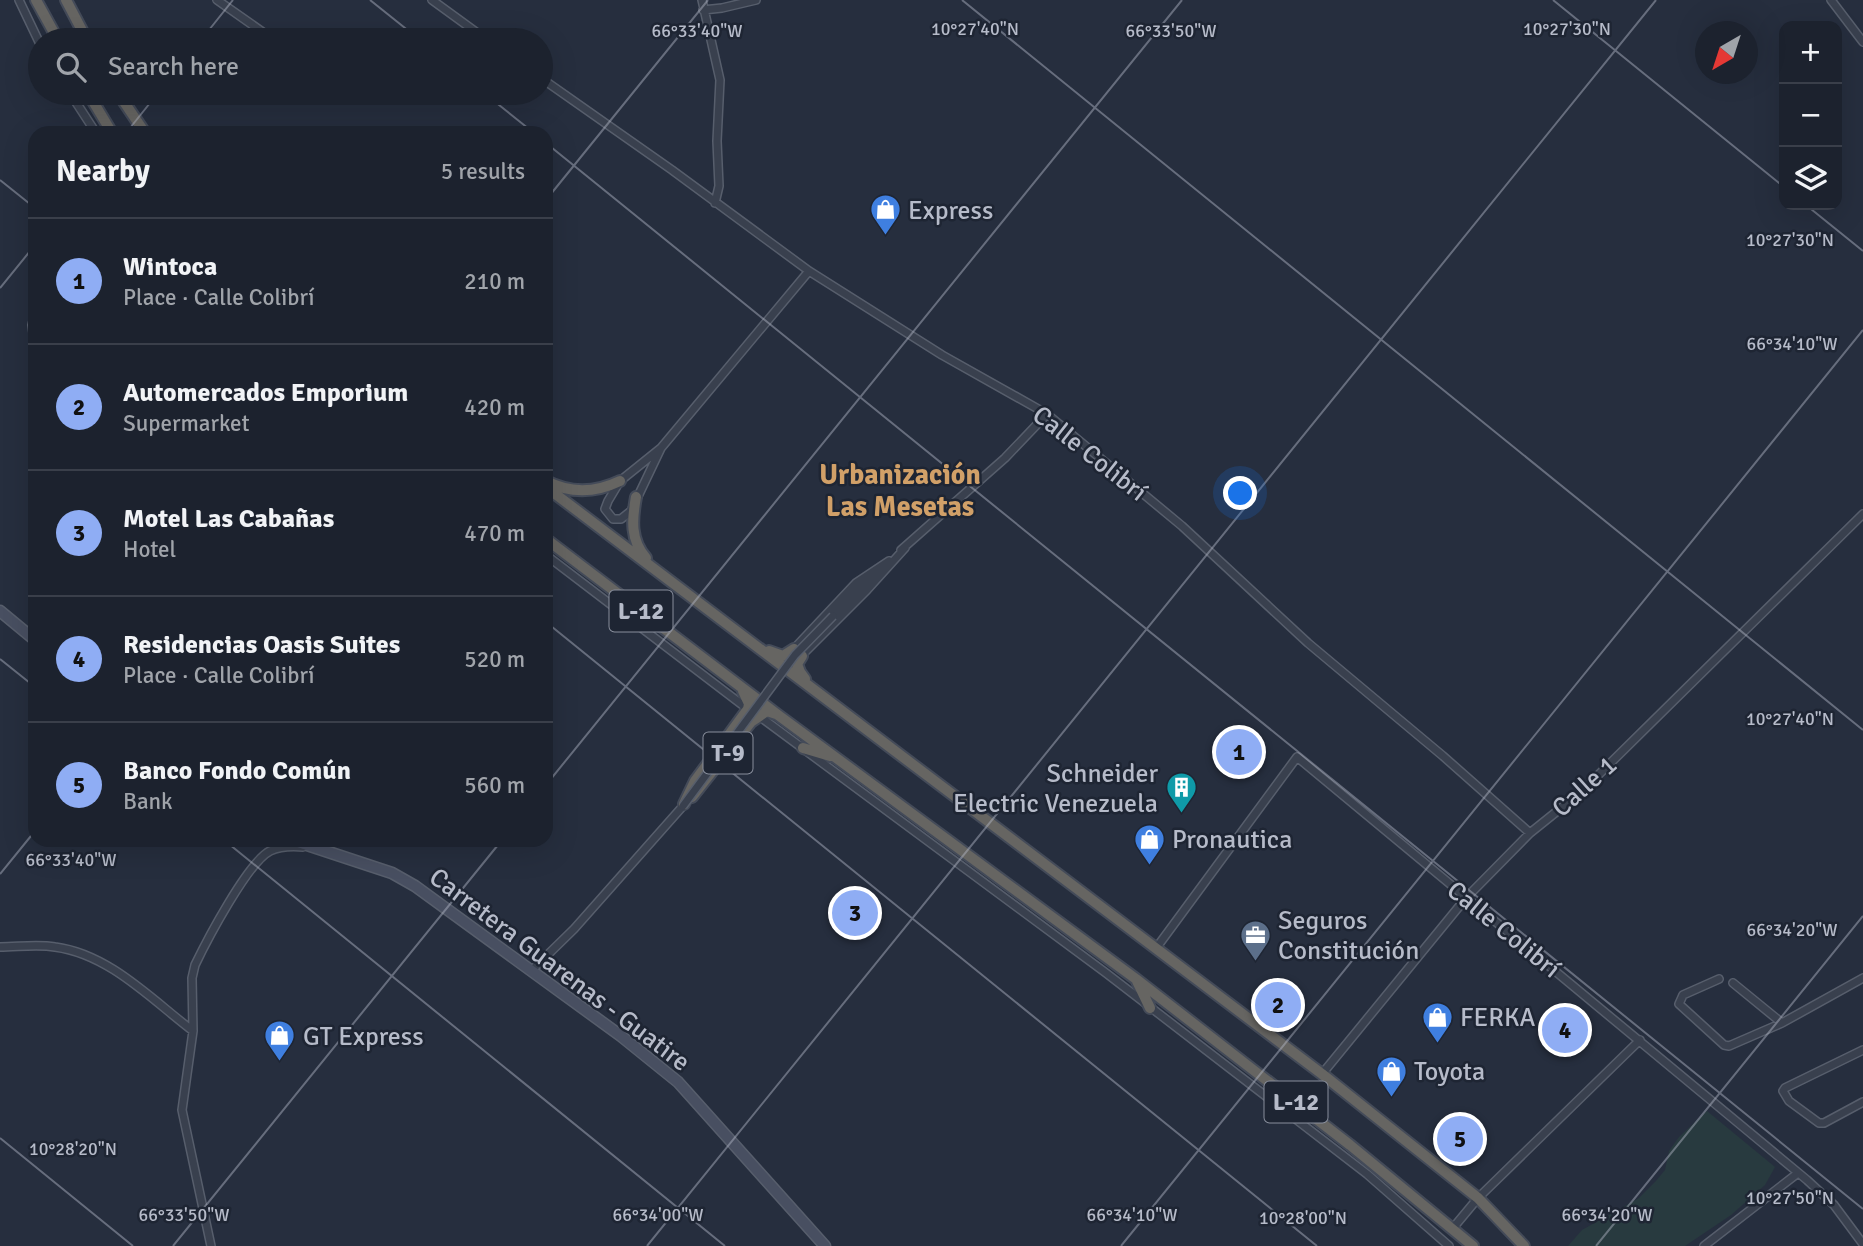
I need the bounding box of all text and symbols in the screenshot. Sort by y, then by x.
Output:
text: 10°27'40"N [931,18,1019,40]
text: 10°27'30"N [1523,18,1611,40]
text: 66°33'40"W [652,20,742,42]
text: 66°33'50"W [1126,20,1216,42]
north arrow [1695,21,1758,84]
map controls [1779,21,1842,210]
button: + [1779,21,1842,84]
search box [28,28,553,105]
icon: search [52,48,90,86]
text: Search here [108,51,239,83]
button: − [1779,84,1842,147]
button: layers [1779,147,1842,210]
text: Nearby [56,153,150,190]
text: 5 results [441,157,525,186]
shop icon: Express [868,193,902,237]
place label: Express [908,195,993,227]
text: 10°27'30"N [1746,229,1834,251]
text: Wintoca [123,251,217,283]
text: 1 [73,267,85,296]
text: 210 m [464,267,525,296]
text: Place · Calle Colibrí [123,283,315,312]
text: 66°34'10"W [1747,333,1837,355]
text: Automercados Emporium [123,377,408,409]
text: 2 [73,393,85,422]
text: 420 m [464,393,525,422]
street label: Calle Colibrí [1026,399,1153,508]
text: Supermarket [123,409,250,438]
district label: Urbanización Las Mesetas [819,458,981,524]
your location [1223,476,1257,510]
text: Motel Las Cabañas [123,503,334,535]
text: 3 [73,519,85,548]
text: 470 m [464,519,525,548]
text: Hotel [123,535,176,564]
road number: L-12 [610,590,672,632]
text: Residencias Oasis Suites [123,629,400,661]
text: 4 [73,645,85,674]
text: 520 m [464,645,525,674]
text: Place · Calle Colibrí [123,661,315,690]
text: 10°27'40"N [1746,708,1834,730]
pin: 1 [1216,726,1262,778]
road number: T-9 [704,732,752,774]
street label: Calle 1 [1546,749,1624,824]
text: Banco Fondo Común [123,755,351,787]
place label: Schneider Electric Venezuela [953,758,1158,820]
text: 5 [73,771,85,800]
text: 560 m [464,771,525,800]
building icon: Schneider Electric Venezuela [1164,771,1198,815]
text: Bank [123,787,173,816]
shop icon: Pronautica [1132,822,1166,866]
place label: Pronautica [1172,824,1292,856]
text: 66°33'40"W [26,849,116,871]
street label: Carretera Guarenas - Guatire [423,861,696,1078]
street label: Calle Colibrí [1440,874,1566,985]
pin: 3 [832,887,878,939]
place label: Seguros Constitución [1278,905,1419,967]
office icon: Seguros Constitución [1238,918,1272,962]
text: 66°34'20"W [1747,919,1837,941]
pin: 2 [1255,979,1301,1031]
shop icon: FERKA [1420,1000,1454,1044]
place label: FERKA [1460,1002,1535,1034]
pin: 4 [1542,1004,1588,1056]
shop icon: GT Express [263,1019,297,1063]
place label: GT Express [303,1021,424,1053]
shop icon: Toyota [1374,1054,1408,1098]
place label: Toyota [1414,1056,1485,1088]
road number: L-12 [1264,1082,1328,1122]
pin: 5 [1437,1113,1483,1165]
text: 10°28'20"N [29,1138,117,1160]
text: 10°27'50"N [1746,1187,1834,1209]
text: 66°33'50"W [139,1204,229,1226]
text: 66°34'00"W [613,1204,703,1226]
text: 66°34'10"W [1087,1204,1177,1226]
text: 66°34'20"W [1562,1204,1652,1226]
text: 10°28'00"N [1259,1207,1347,1229]

